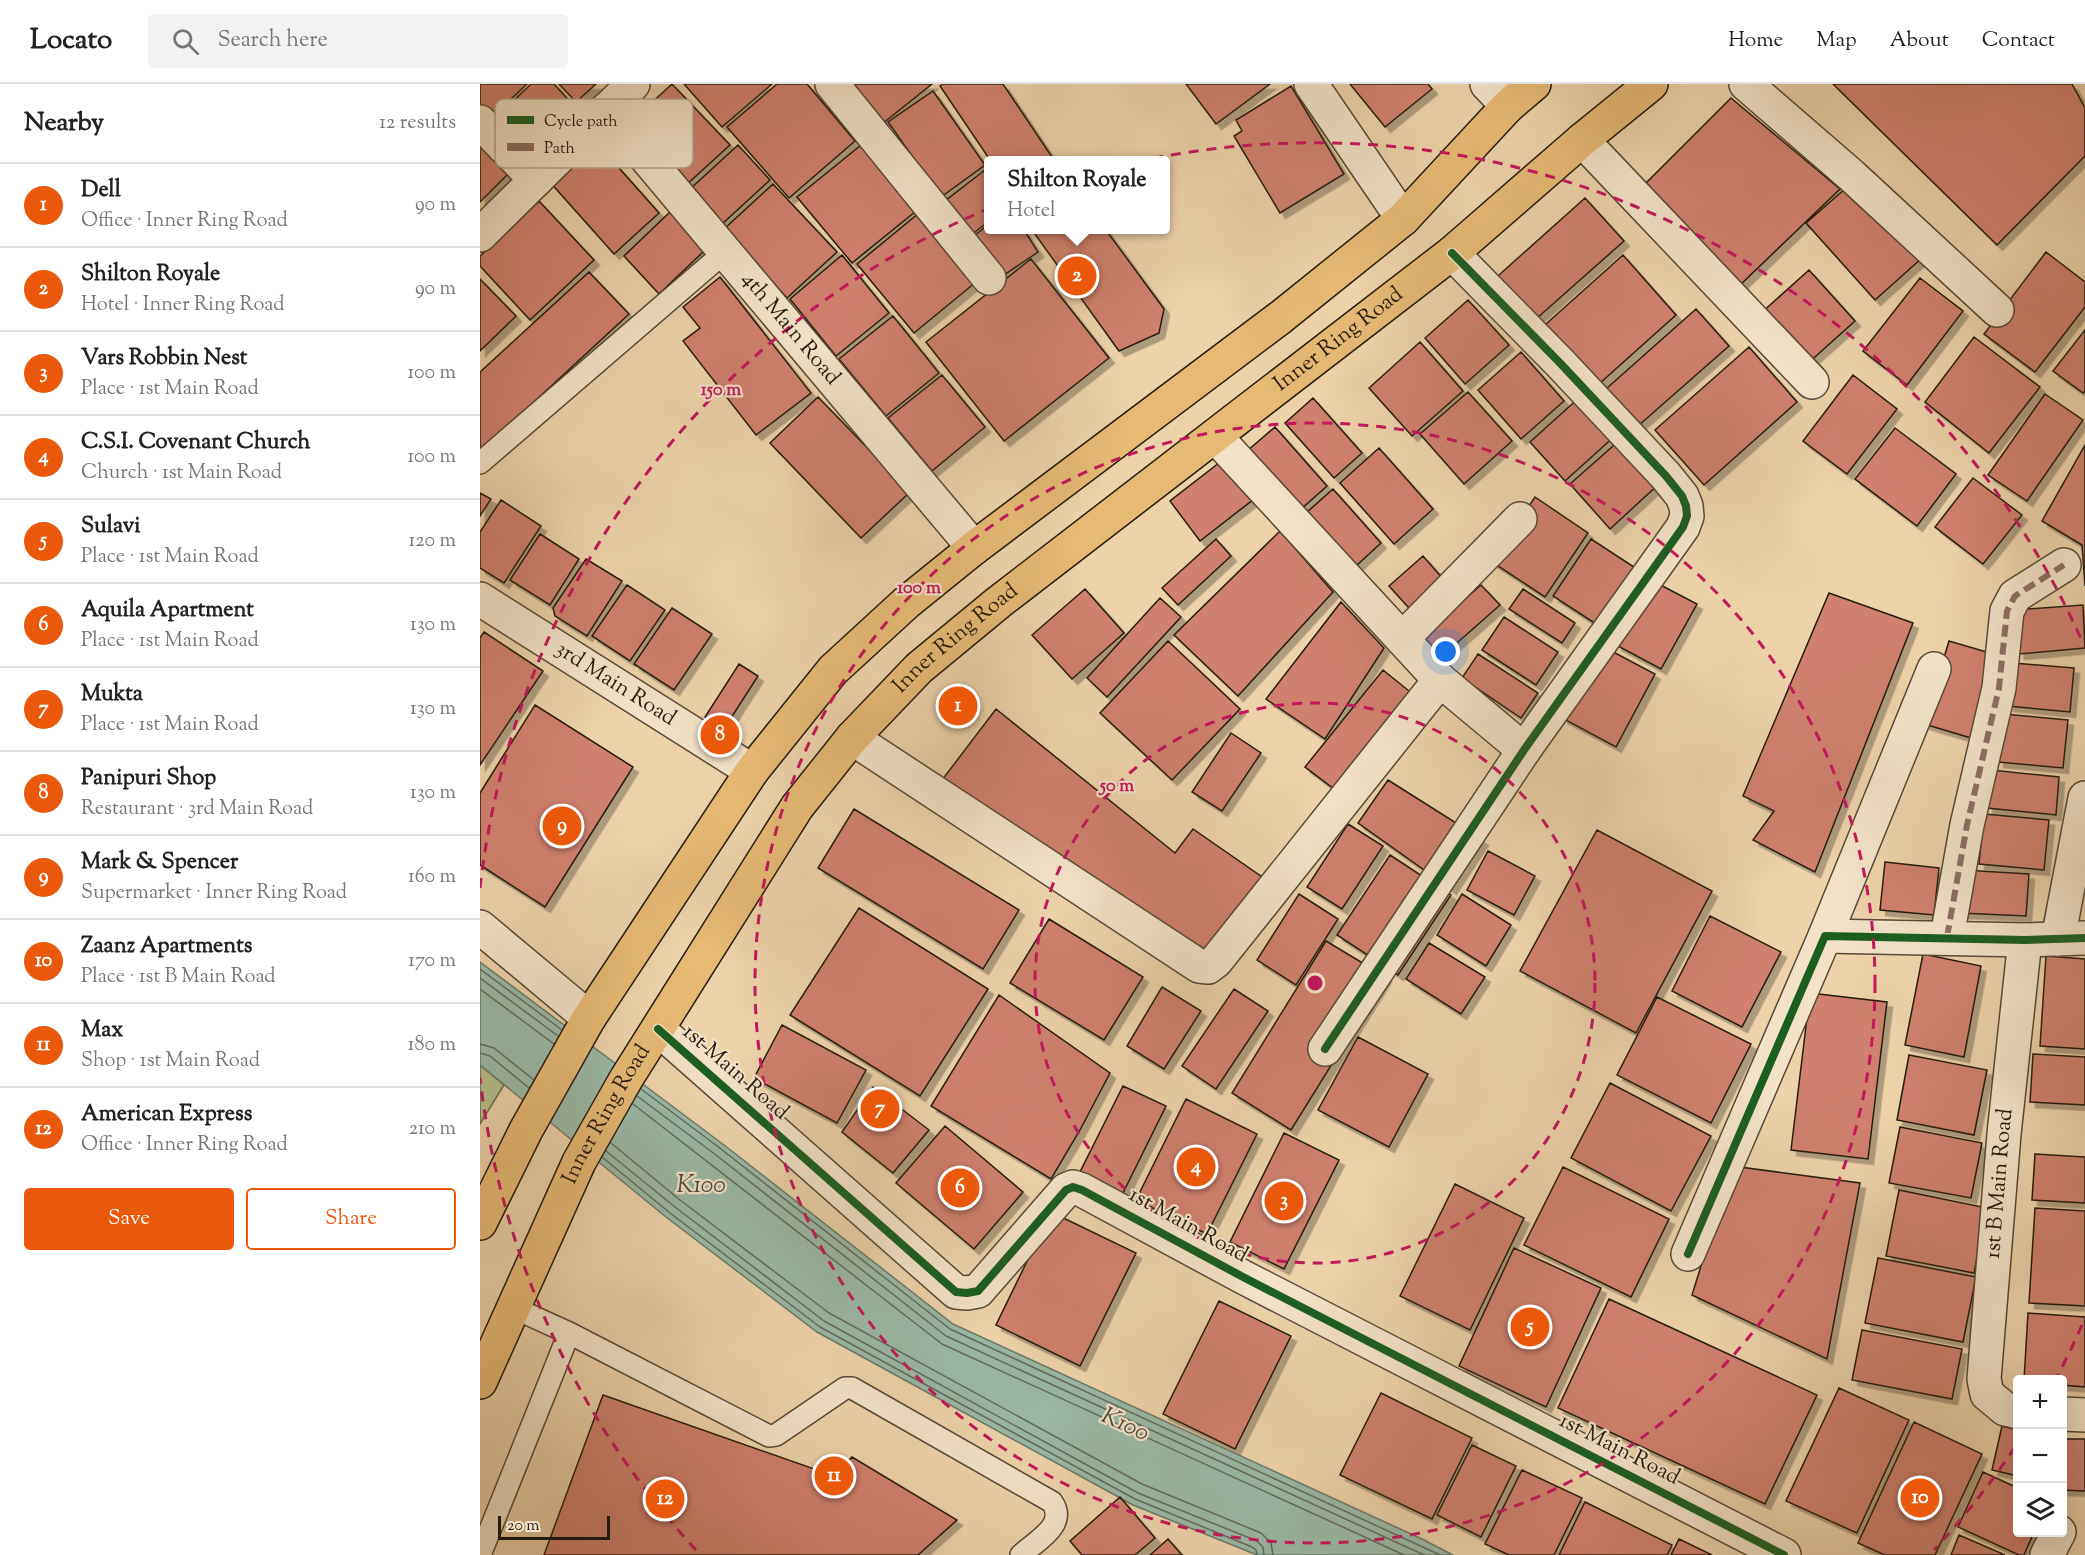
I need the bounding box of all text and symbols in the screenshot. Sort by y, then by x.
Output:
search box [148,14,568,68]
text: Locato [30,21,112,61]
icon: search [169,25,202,58]
text: Search here [217,25,328,57]
text: Home [1728,26,1783,56]
text: Map [1816,26,1857,56]
text: About [1890,26,1949,56]
text: Contact [1982,26,2055,56]
legend [495,99,693,168]
text: Nearby [24,105,104,142]
text: 12 results [379,109,456,138]
text: Cycle path [544,111,618,134]
text: Path [544,138,575,161]
popup [984,156,1170,234]
text: Shilton Royale [1007,165,1147,197]
text: Dell [81,175,121,207]
text: 1 [40,191,47,220]
text: 90 m [415,191,456,220]
text: Hotel [1007,197,1056,226]
text: Office · Inner Ring Road [81,207,288,236]
pin: 2 [1058,254,1096,298]
text: Shilton Royale [81,259,220,291]
street label: 4th Main Road [733,265,847,393]
text: 2 [39,275,48,304]
text: 90 m [415,275,456,304]
street label: Inner Ring Road [1267,280,1411,400]
text: Hotel · Inner Ring Road [81,291,285,320]
text: Vars Robbin Nest [81,343,247,375]
text: 3 [39,359,48,388]
text: 100 m [407,359,456,388]
text: Place · 1st Main Road [81,375,259,404]
text: 150 m [701,378,741,404]
text: C.S.I. Covenant Church [81,427,310,459]
text: 4 [38,443,49,472]
text: 100 m [407,443,456,472]
text: Church · 1st Main Road [81,459,282,488]
text: Sulavi [81,511,141,543]
text: 5 [40,527,47,556]
text: 120 m [408,527,456,556]
text: Place · 1st Main Road [81,543,259,572]
street label: Inner Ring Road [886,576,1026,702]
text: 100 m [897,576,941,602]
text: Aquila Apartment [81,595,254,627]
text: 6 [39,611,48,640]
text: 130 m [410,611,456,640]
text: Place · 1st Main Road [81,627,259,656]
street label: 3rd Main Road [548,634,682,735]
your location [1431,637,1460,666]
text: Mukta [81,679,143,711]
pin: 1 [938,684,978,728]
text: 7 [38,695,49,724]
text: 130 m [410,695,456,724]
text: Place · 1st Main Road [81,711,259,740]
pin: 8 [700,712,740,758]
text: Panipuri Shop [81,763,216,795]
text: 50 m [1098,774,1134,800]
text: 8 [39,779,49,808]
text: 130 m [410,779,456,808]
text: Restaurant · 3rd Main Road [81,795,313,824]
pin: 9 [542,804,581,848]
text: Mark & Spencer [81,847,238,879]
text: 9 [39,863,48,892]
text: 160 m [408,863,456,892]
text: Supermarket · Inner Ring Road [81,879,347,908]
text: Zaanz Apartments [81,931,252,963]
text: 10 [35,947,52,976]
text: 170 m [408,947,456,976]
text: Place · 1st B Main Road [81,963,276,992]
centre of rings [1305,973,1325,993]
text: Max [81,1015,123,1047]
street label: 1st Main Road [675,1018,795,1128]
text: 11 [37,1031,50,1060]
text: 180 m [408,1031,456,1060]
street label: Inner Ring Road [555,1039,659,1190]
text: Shop · 1st Main Road [81,1047,260,1076]
pin: 7 [860,1086,900,1132]
text: American Express [81,1099,252,1131]
street label: 1st B Main Road [1978,1107,2023,1260]
text: 12 [35,1115,52,1144]
text: 210 m [409,1115,456,1144]
text: Office · Inner Ring Road [81,1131,288,1160]
pin: 4 [1176,1144,1216,1190]
pin: 6 [940,1166,980,1210]
water label: K100 [676,1169,726,1203]
pin: 3 [1264,1178,1304,1224]
street label: 1st Main Road [1122,1180,1254,1272]
button: Save [24,1188,234,1250]
button: Share [246,1188,456,1250]
pin: 5 [1510,1304,1550,1350]
map controls [2013,1375,2067,1537]
button: + [2013,1375,2067,1429]
water label: K100 [1096,1399,1154,1451]
street label: 1st Main Road [1553,1406,1685,1494]
button: − [2013,1429,2067,1483]
pin: 11 [814,1454,854,1498]
pin: 12 [646,1476,684,1522]
pin: 10 [1900,1476,1940,1520]
button: layers [2013,1483,2067,1537]
scale bar [498,1513,610,1540]
text: 20 m [507,1515,540,1538]

